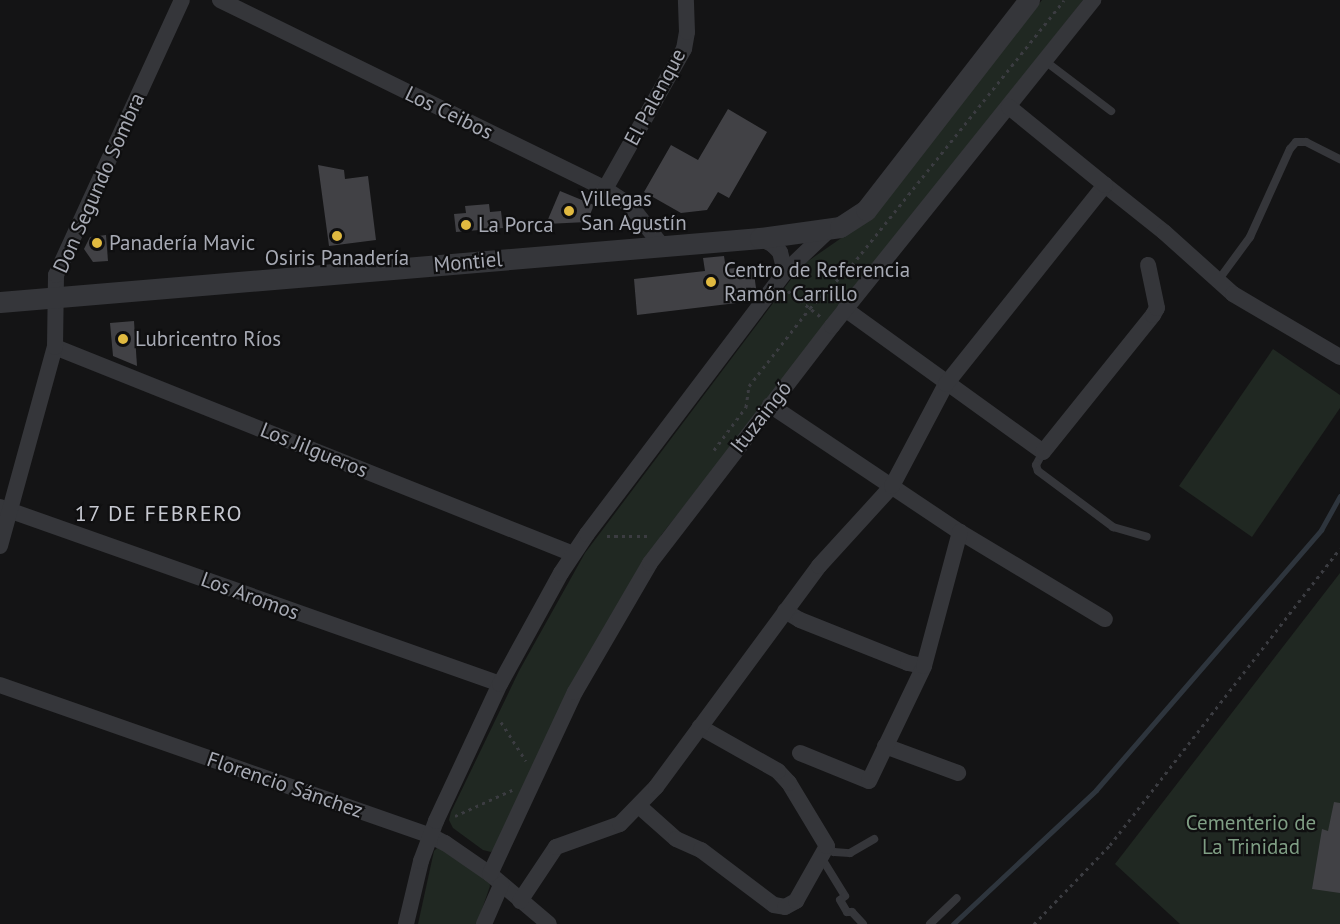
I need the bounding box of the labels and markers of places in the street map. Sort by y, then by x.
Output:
place label: Villegas San Agustín [581,186,687,236]
marker: Villegas San Agustín [562,204,576,218]
place label: La Porca [478,212,554,238]
marker: La Porca [459,218,473,232]
marker: Osiris Panadería [330,229,344,243]
place label: Panadería Mavic [109,230,255,256]
marker: Panadería Mavic [90,236,104,250]
place label: Osiris Panadería [265,245,409,271]
place label: Centro de Referencia Ramón Carrillo [724,257,910,307]
marker: Centro de Referencia Ramón Carrillo [702,273,720,291]
place label: Lubricentro Ríos [135,326,281,352]
marker: Lubricentro Ríos [116,332,130,346]

